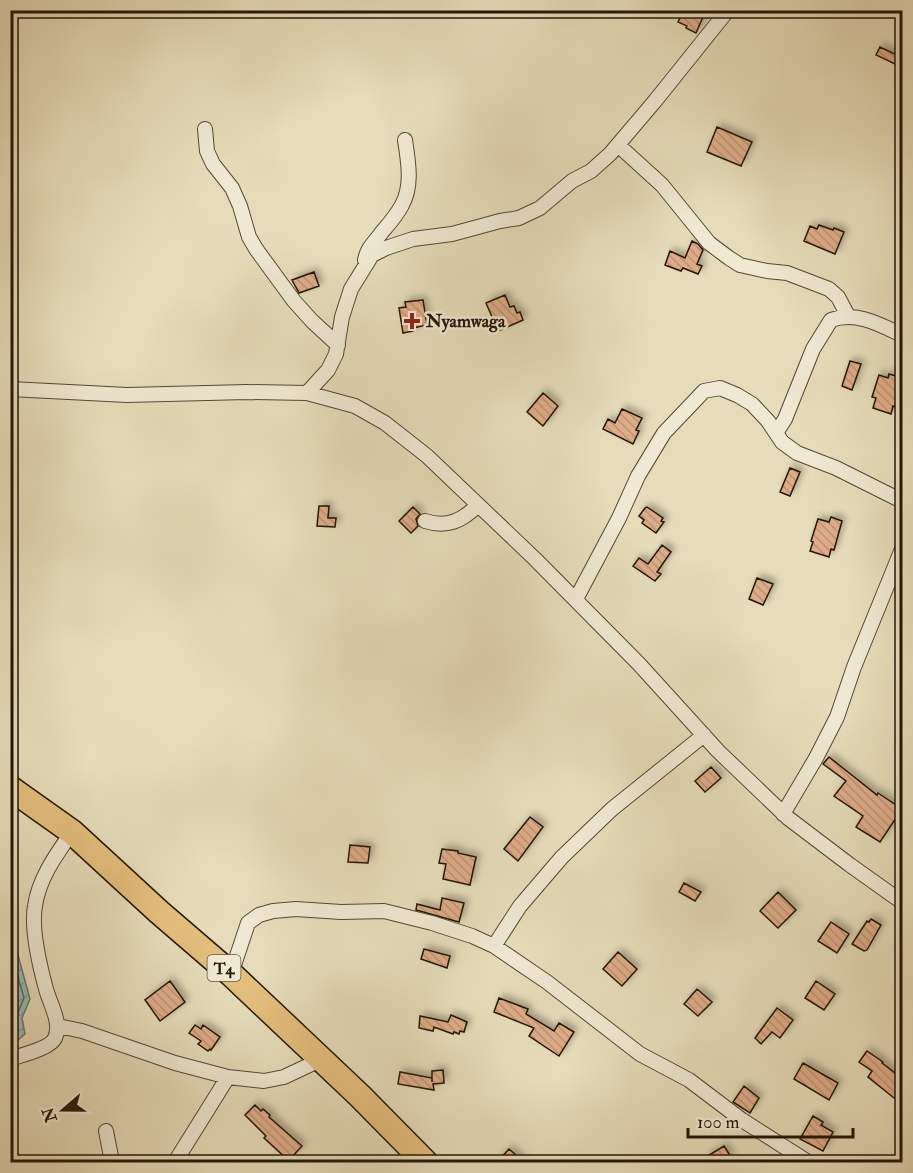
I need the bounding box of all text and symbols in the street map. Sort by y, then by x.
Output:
place label: Nyamwaga [425,310,506,333]
marker: Nyamwaga [403,312,421,330]
road number: T4 [208,955,240,981]
north arrow [33,1080,93,1140]
scale bar [688,1101,853,1139]
text: N [38,1104,62,1126]
text: 100 m [697,1111,740,1134]

